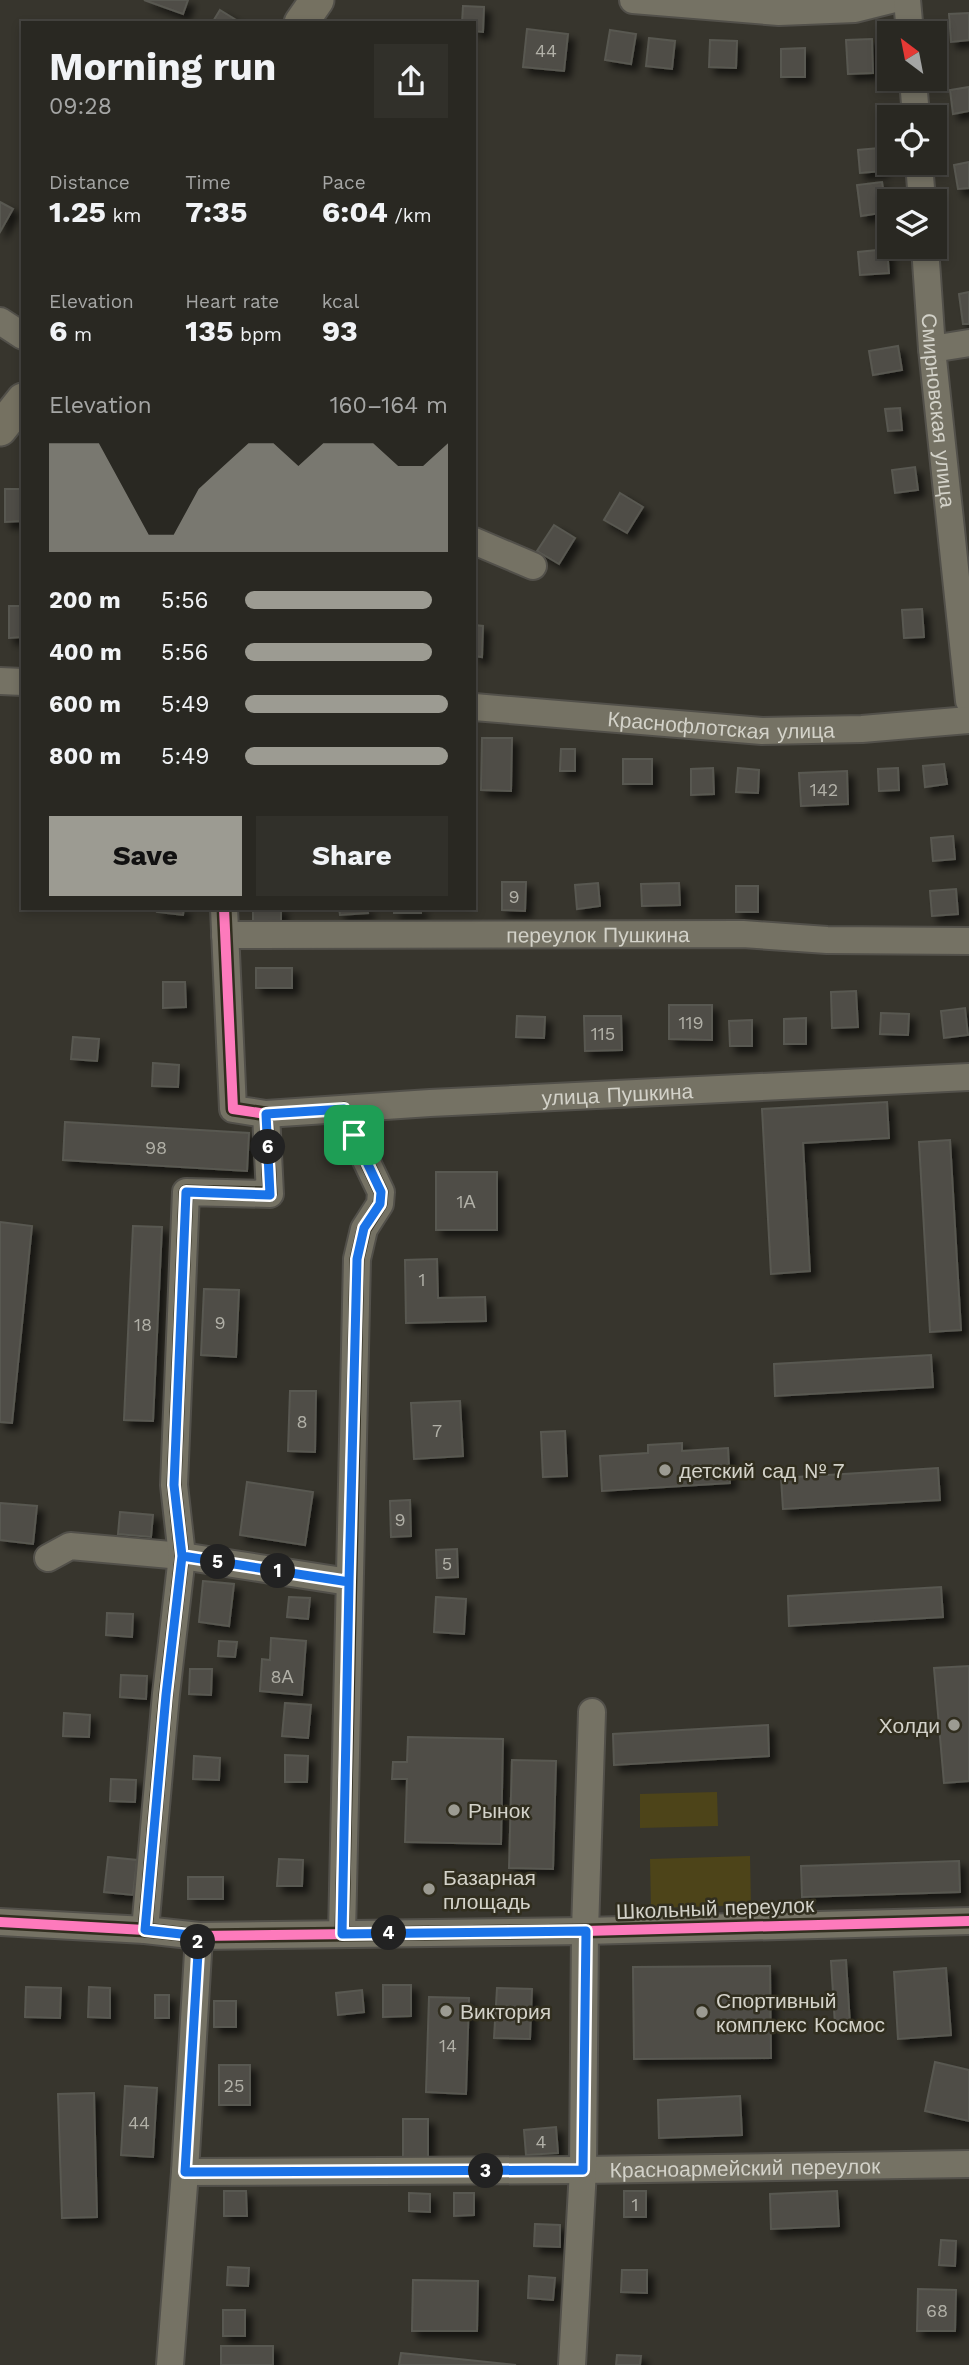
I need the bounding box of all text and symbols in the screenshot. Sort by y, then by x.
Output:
north arrow [877,21,947,91]
map controls [877,21,947,259]
house number: 44 [535,40,557,61]
button: share [374,44,448,118]
text: Morning run [49,45,276,89]
text: 09:28 [49,93,112,120]
button: locate [877,105,947,175]
text: Distance [49,171,130,194]
text: Time [185,171,231,194]
text: Pace [322,171,366,194]
button: layers [877,189,947,259]
text: 1.25 [49,194,106,229]
text: 7:35 [185,194,247,229]
text: 6:04 [322,194,388,229]
text: km [106,204,141,227]
text: /km [388,204,432,227]
text: Elevation [49,290,134,313]
text: Heart rate [185,290,279,313]
text: kcal [322,290,359,313]
street label: Смирновская улица [917,312,961,509]
text: 6 [49,313,67,348]
text: 135 [185,313,234,348]
text: 93 [322,313,358,348]
text: m [67,323,92,346]
text: bpm [234,323,282,346]
text: Elevation [49,392,152,419]
text: 160–164 m [330,392,448,419]
text: 200 m [49,587,121,614]
text: 5:56 [161,587,209,614]
text: 400 m [49,639,122,666]
text: 5:56 [161,639,209,666]
text: 600 m [49,691,121,718]
text: 5:49 [161,691,209,718]
street label: Краснофлотская улица [607,706,835,744]
text: 800 m [49,743,121,770]
text: 5:49 [161,743,209,770]
house number: 142 [810,779,838,800]
button: Save [49,816,242,896]
button: Share [256,816,448,896]
house number: 9 [508,886,520,907]
street label: переулок Пушкина [506,922,690,947]
house number: 119 [678,1012,704,1033]
house number: 115 [591,1023,615,1044]
street label: улица Пушкина [541,1078,694,1110]
pin [324,1105,384,1165]
icon: arrive [335,1116,373,1154]
pin: 6 [250,1130,286,1164]
text: 6 [262,1135,273,1158]
house number: 98 [145,1137,167,1158]
house number: 1А [456,1191,476,1212]
house number: 1 [418,1269,426,1290]
house number: 9 [214,1312,226,1333]
house number: 18 [134,1314,152,1335]
house number: 8 [296,1411,308,1432]
house number: 7 [432,1420,442,1441]
place label: детский сад № 7 [679,1458,845,1483]
marker: детский сад № 7 [657,1462,673,1478]
house number: 9 [394,1509,406,1530]
pin: 5 [200,1544,235,1580]
text: 5 [212,1550,223,1573]
house number: 5 [442,1553,452,1574]
pin: 1 [260,1554,296,1588]
text: 1 [273,1559,282,1582]
house number: 8А [270,1666,294,1687]
place label: Холди [879,1713,940,1738]
marker: Холди [946,1717,962,1733]
place label: Рынок [468,1798,530,1823]
marker: Рынок [446,1802,462,1818]
place label: Базарная площадь [443,1865,536,1914]
marker: Базарная площадь [421,1881,437,1897]
street label: Школьный переулок [616,1892,815,1924]
pin: 4 [372,1916,406,1951]
text: 4 [382,1921,395,1944]
pin: 2 [180,1924,216,1960]
text: 2 [192,1930,203,1953]
place label: Спортивный комплекс Космос [716,1988,885,2037]
place label: Виктория [460,1999,551,2024]
marker: Виктория [438,2003,454,2019]
marker: Спортивный комплекс Космос [694,2004,710,2020]
house number: 14 [439,2035,457,2056]
house number: 25 [224,2075,244,2096]
house number: 44 [128,2112,150,2133]
house number: 4 [536,2131,547,2152]
street label: Красноармейский переулок [610,2153,881,2182]
pin: 3 [468,2154,504,2188]
text: 3 [480,2159,491,2182]
house number: 1 [631,2194,639,2215]
house number: 68 [926,2300,948,2321]

